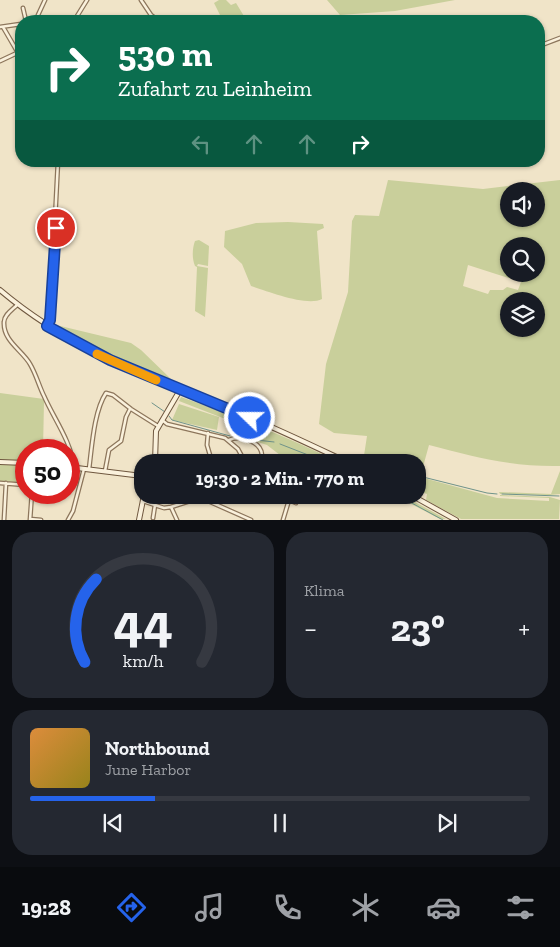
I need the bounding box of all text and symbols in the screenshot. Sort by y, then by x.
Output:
text: 530 m [118,33,212,75]
icon: right [35,35,100,100]
text: Zufahrt zu Leinheim [118,75,312,102]
icon: left [187,130,215,158]
icon: ahead [240,130,268,158]
icon: ahead [293,130,321,158]
icon: right [346,130,374,158]
map controls [500,182,545,337]
button: sound [500,182,545,227]
pin [35,207,77,249]
icon: arrive [42,214,70,242]
button: search [500,237,545,282]
button: layers [500,292,545,337]
position arrow [223,391,275,443]
speed limit sign: 50 [15,439,80,504]
text: 19:30 · 2 Min. · 770 m [196,467,364,490]
text: Klima [304,581,345,600]
text: 44 [113,592,173,654]
text: 23° [390,605,445,651]
text: − [304,612,317,645]
text: + [518,612,530,645]
text: km/h [123,650,163,672]
text: Northbound [105,737,210,760]
text: June Harbor [105,760,191,779]
icon: previous [99,809,127,837]
icon: pause [266,809,294,837]
icon: next [433,809,461,837]
icon: directions [114,890,149,925]
icon: music [192,890,227,925]
icon: phone [270,890,305,925]
icon: climate [348,890,383,925]
icon: car [426,890,461,925]
icon: filters [503,890,538,925]
text: 19:28 [21,894,71,921]

